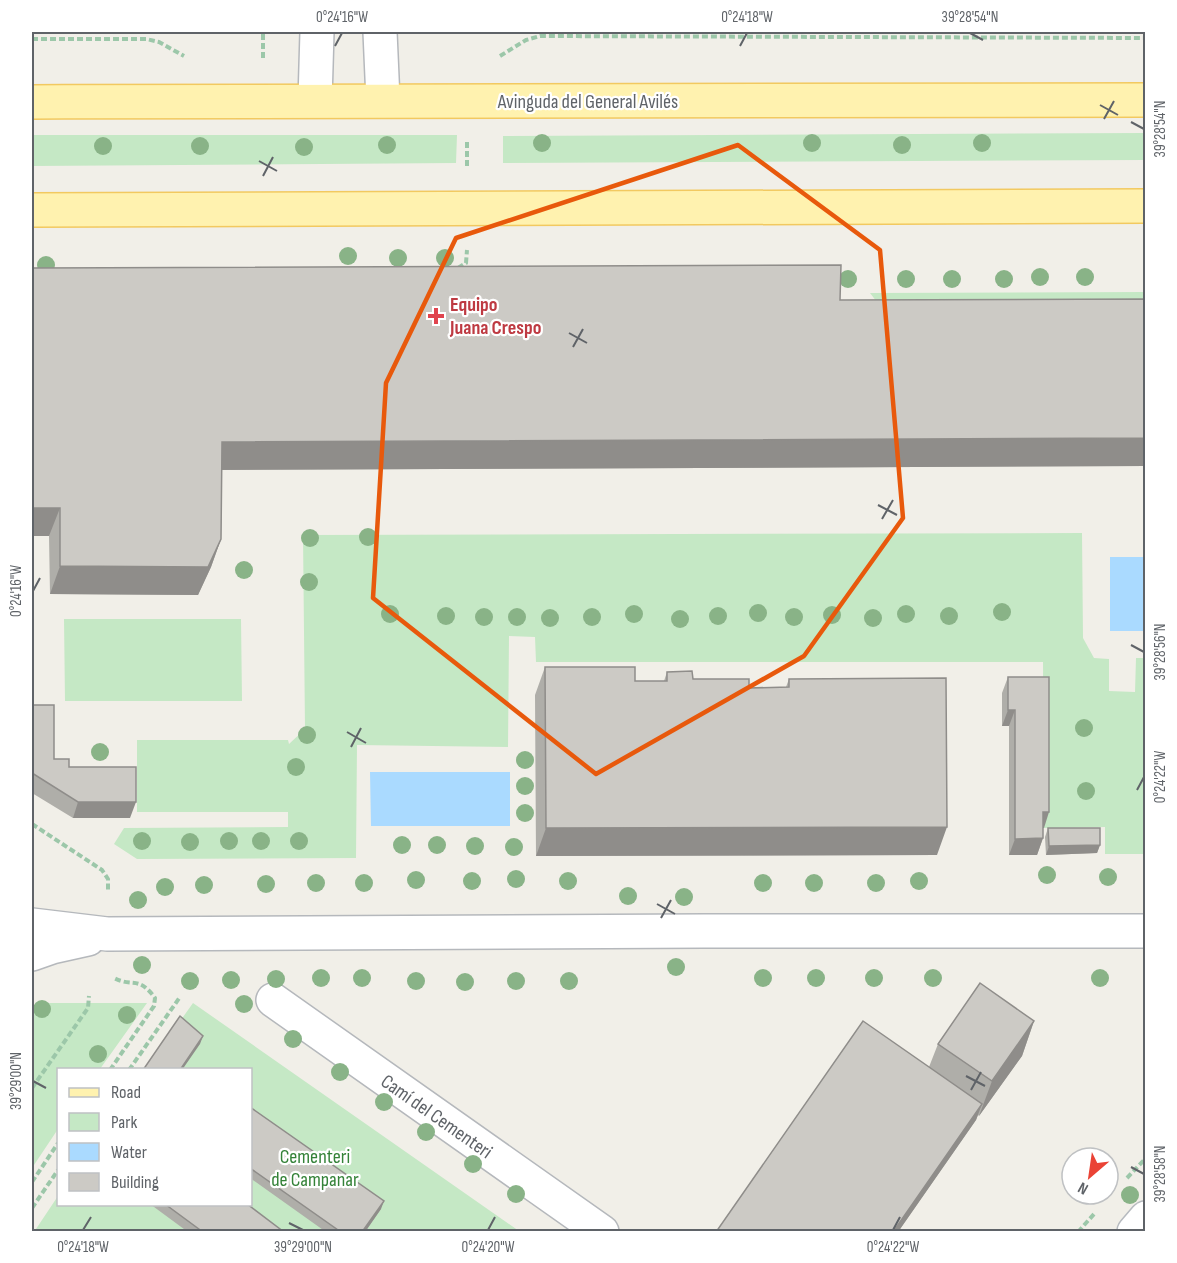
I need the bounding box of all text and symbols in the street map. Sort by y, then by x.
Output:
text: 0°24'16"W [316,8,368,27]
text: 0°24'18"W [721,8,773,27]
text: 39°28'54"N [942,8,998,27]
street label: Avinguda del General Avilés [497,90,678,114]
text: 39°28'54"N [1151,101,1170,157]
place label: Equipo Juana Crespo [449,293,541,340]
marker: Equipo Juana Crespo [427,307,445,325]
text: 0°24'16"W [7,565,26,617]
text: 39°28'56"N [1151,623,1170,681]
text: 0°24'22"W [1151,751,1170,803]
text: 39°29'00"N [7,1052,26,1110]
legend [57,1068,252,1206]
street label: Camí del Cementeri [376,1070,497,1164]
text: Road [111,1082,141,1103]
text: Park [111,1112,137,1133]
text: Water [111,1142,147,1163]
park label: Cementeri de Campanar [271,1145,359,1192]
north arrow [1060,1146,1120,1206]
text: 39°28'58"N [1151,1146,1170,1202]
text: Building [111,1172,159,1193]
text: N [1075,1177,1092,1198]
text: 0°24'18"W [57,1238,109,1257]
text: 39°29'00"N [274,1238,332,1257]
text: 0°24'20"W [462,1238,515,1257]
text: 0°24'22"W [867,1238,919,1257]

